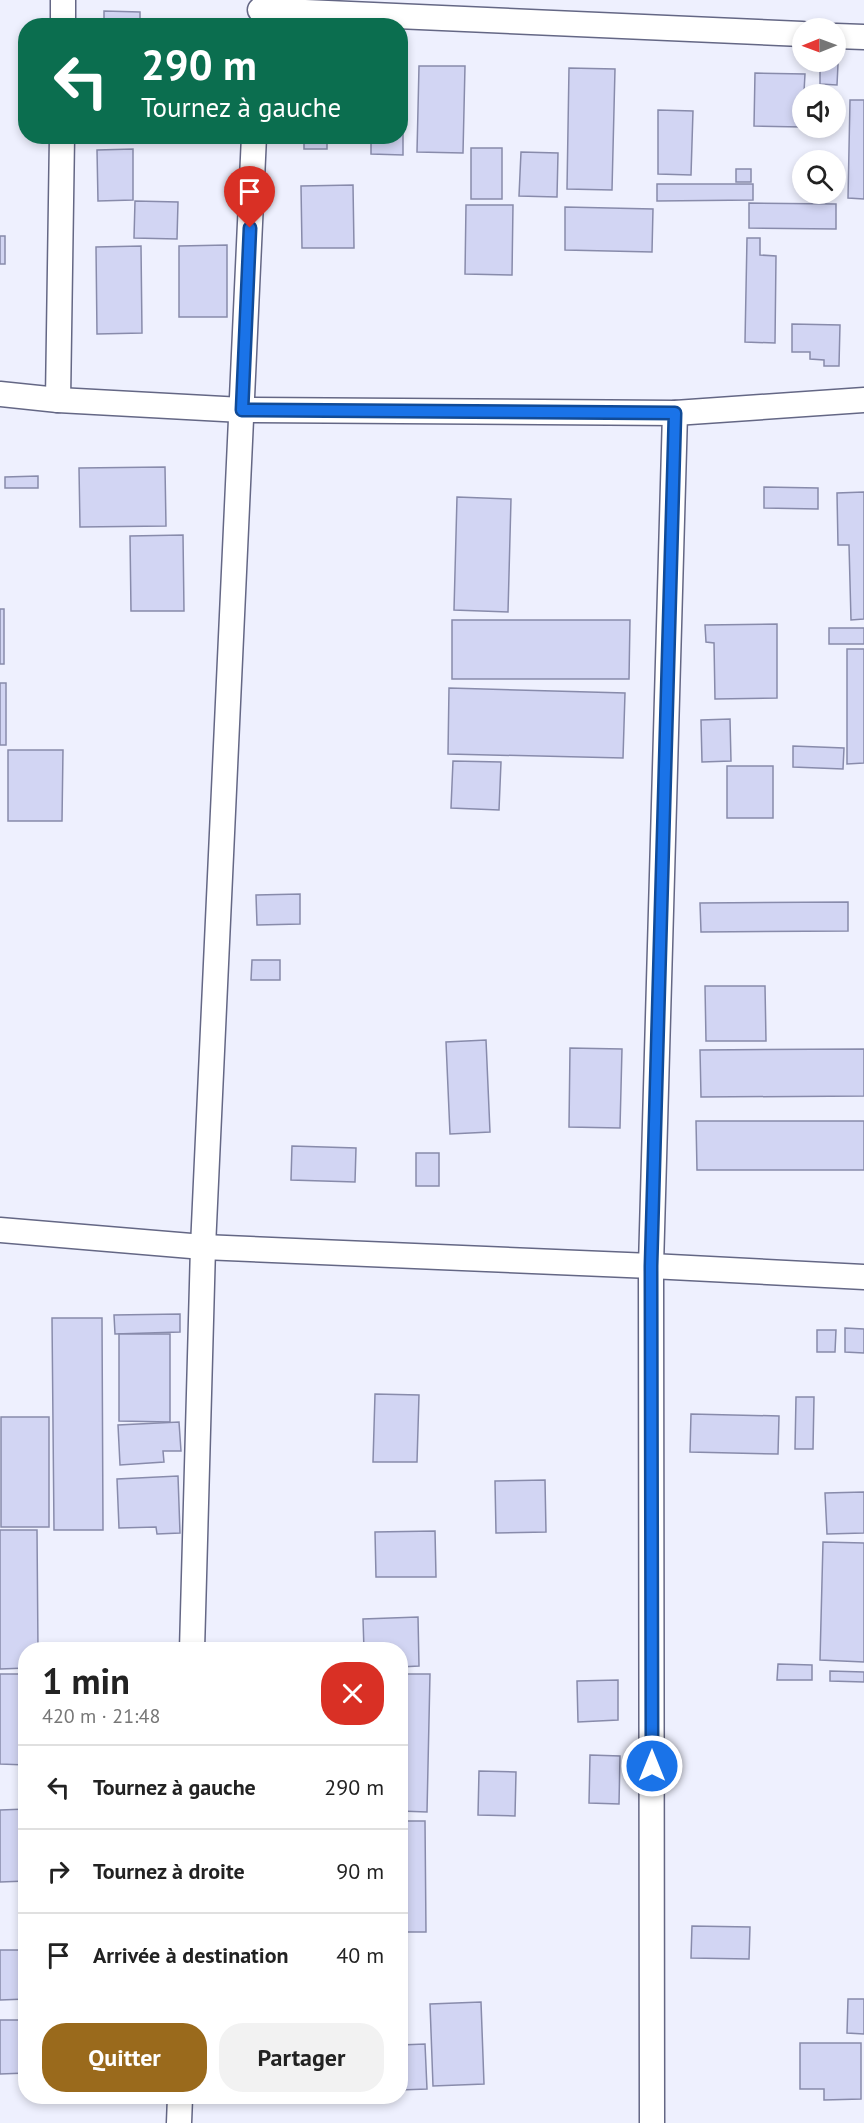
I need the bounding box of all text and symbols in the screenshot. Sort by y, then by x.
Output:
north arrow [792,18,846,72]
map controls [792,18,846,204]
text: 290 m [141,37,257,92]
icon: left [42,42,120,120]
button: sound [792,84,846,138]
text: Tournez à gauche [141,90,341,124]
button: search [792,150,846,204]
pin [224,166,275,228]
icon: arrive [233,175,266,208]
text: 1 min [42,1657,130,1704]
button: close [321,1662,384,1725]
text: 420 m · 21:48 [42,1703,160,1729]
position arrow [620,1734,684,1798]
icon: left [42,1771,75,1804]
text: Tournez à gauche [93,1773,256,1801]
text: 290 m [324,1773,384,1801]
icon: right [42,1855,75,1888]
text: Tournez à droite [93,1857,245,1885]
text: 90 m [336,1857,384,1885]
icon: arrive [42,1939,75,1972]
text: Arrivée à destination [93,1941,289,1969]
text: 40 m [336,1941,384,1969]
button: Quitter [42,2023,207,2092]
button: Partager [219,2023,384,2092]

